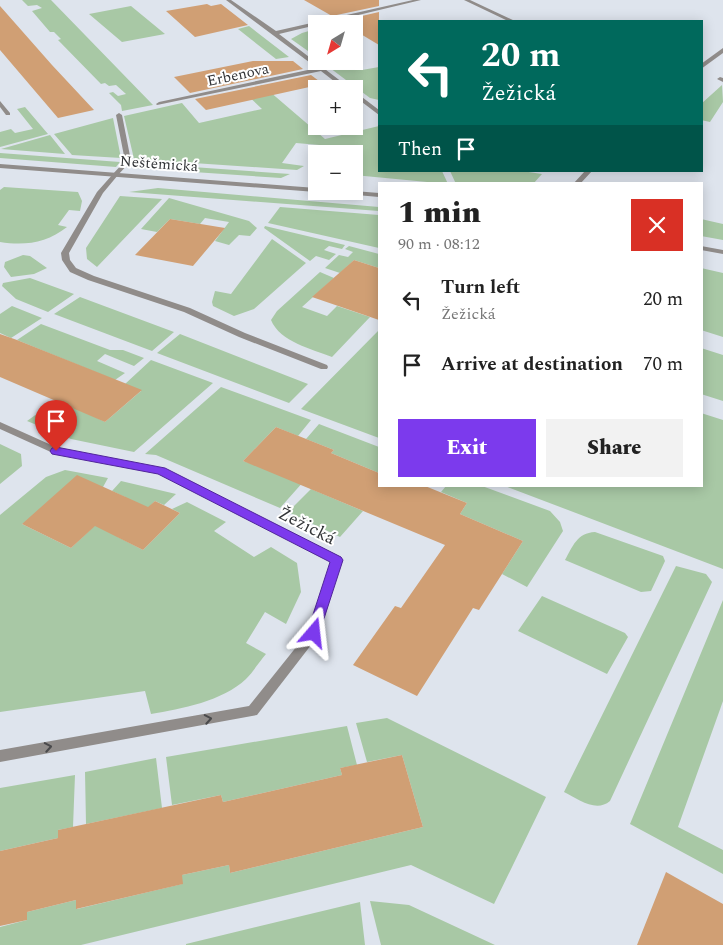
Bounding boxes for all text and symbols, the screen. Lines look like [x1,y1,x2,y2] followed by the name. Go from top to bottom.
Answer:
[308,15,362,70] north arrow
[308,15,363,200] map controls
[481,29,561,82] text: 20 m
[398,40,463,105] icon: left
[205,57,272,93] street label: Erbenova
[481,77,556,110] text: Žežická
[308,80,363,135] button: +
[398,135,442,164] text: Then
[452,135,480,163] icon: arrive
[308,145,363,200] button: −
[119,150,200,178] street label: Neštěmická
[398,190,481,236] text: 1 min
[631,199,683,251] button: close
[398,232,480,256] text: 90 m · 08:12
[441,273,520,302] text: Turn left
[643,285,683,314] text: 20 m
[398,286,426,314] icon: left
[441,302,496,326] text: Žežická
[441,350,623,379] text: Arrive at destination
[643,350,683,379] text: 70 m
[398,351,426,379] icon: arrive
[35,400,77,451] pin
[42,407,70,435] icon: arrive
[398,419,536,477] button: Exit
[546,419,683,477] button: Share
[273,500,341,552] street label: Žežická
[287,606,339,658] position arrow
[204,714,212,724] one-way arrow
[44,743,52,753] one-way arrow

